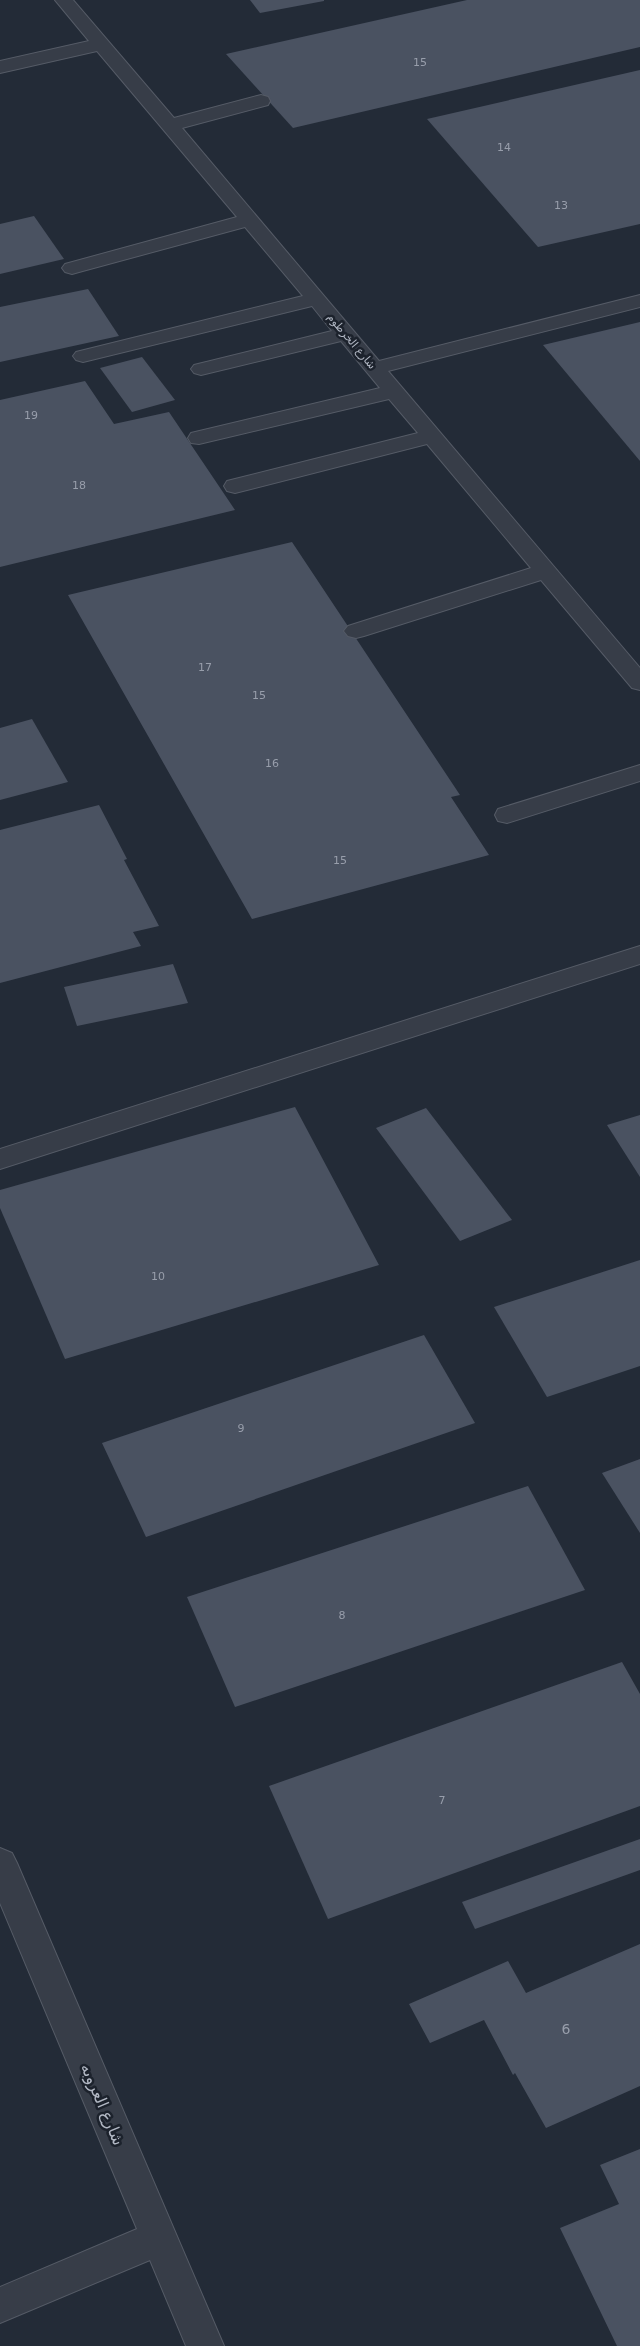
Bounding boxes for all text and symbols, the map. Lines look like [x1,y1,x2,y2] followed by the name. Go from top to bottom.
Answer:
[413,56,427,69] house number: 15
[497,141,511,154] house number: 14
[554,199,568,212] house number: 13
[325,311,379,372] street label: شارع الخرطوم
[24,409,38,422] house number: 19
[72,479,86,492] house number: 18
[198,661,212,674] house number: 17
[252,689,266,702] house number: 15
[265,757,279,770] house number: 16
[333,854,347,867] house number: 15
[151,1270,165,1283] house number: 10
[238,1422,245,1435] house number: 9
[339,1609,346,1622] house number: 8
[439,1794,446,1807] house number: 7
[562,2021,571,2037] house number: 6
[76,2060,128,2148] street label: شارع العروبه

